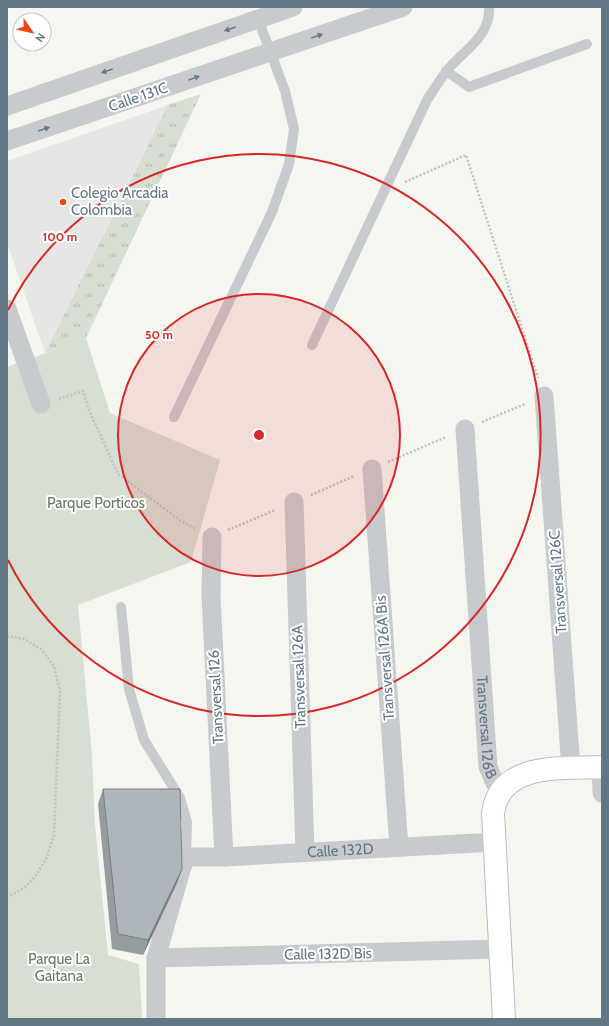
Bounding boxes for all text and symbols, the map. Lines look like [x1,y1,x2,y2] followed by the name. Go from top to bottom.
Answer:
[12,12,52,52] north arrow
[223,26,235,32] one-way arrow
[32,30,48,45] text: N
[311,33,323,39] one-way arrow
[100,69,112,75] one-way arrow
[188,75,200,81] one-way arrow
[106,78,170,116] street label: Calle 131C
[38,125,50,131] one-way arrow
[71,184,169,219] place label: Colegio Arcadia Colombia
[58,197,68,207] marker: Colegio Arcadia Colombia
[43,229,77,244] text: 100 m
[145,327,173,342] text: 50 m
[252,428,266,442] centre of rings
[47,494,145,512] park label: Parque Porticos
[545,530,571,634] street label: Transversal 126C
[372,595,398,721] street label: Transversal 126A Bis
[288,624,310,729] street label: Transversal 126A
[205,649,227,745] street label: Transversal 126
[473,675,501,782] street label: Transversal 126B
[307,840,374,861] street label: Calle 132D
[284,944,372,964] street label: Calle 132D Bis
[28,950,91,985] park label: Parque La Gaitana

